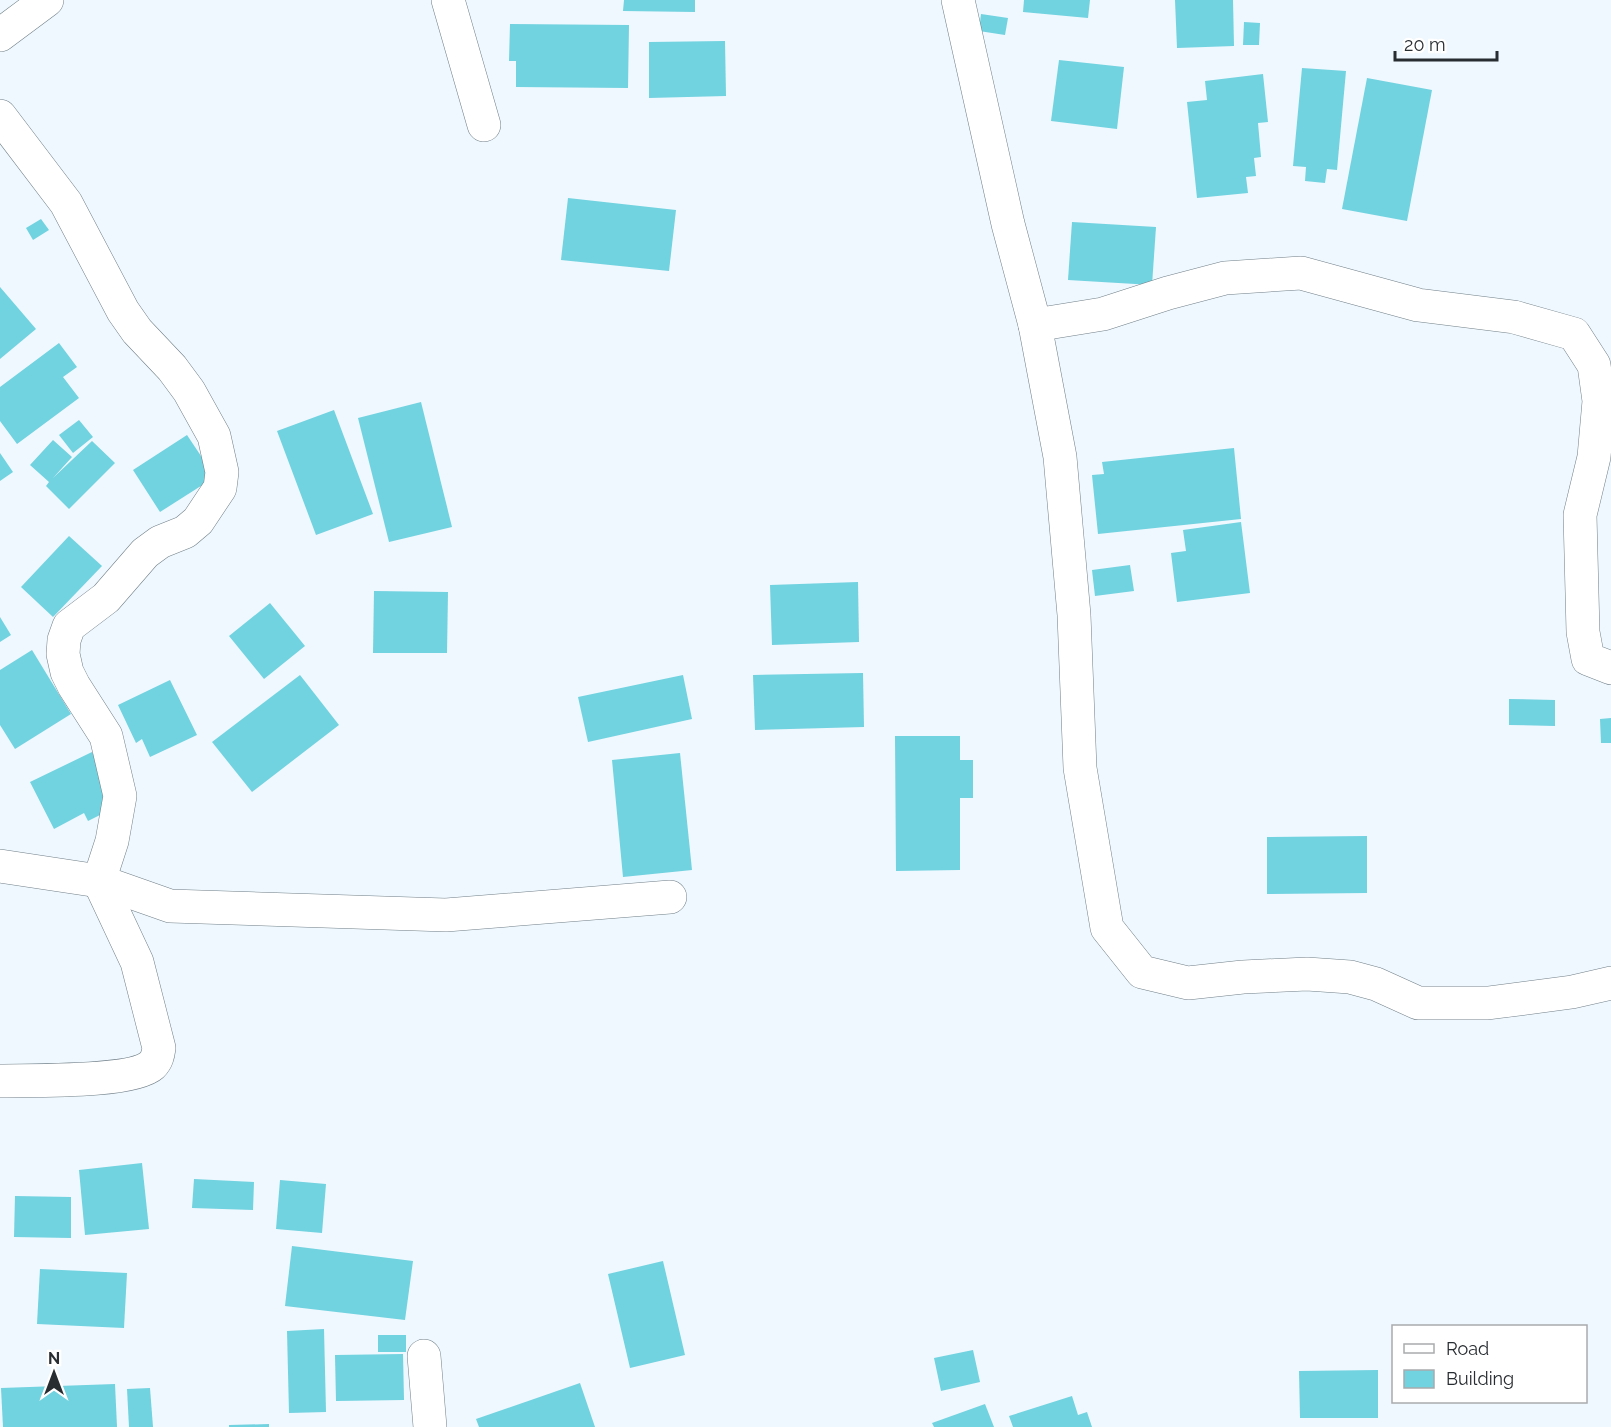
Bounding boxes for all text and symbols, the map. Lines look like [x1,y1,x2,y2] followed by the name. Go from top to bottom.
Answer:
[1395,24,1497,62] scale bar
[1404,34,1446,55] text: 20 m
[1392,1325,1587,1403] legend
[1446,1338,1489,1359] text: Road
[24,1343,84,1403] north arrow
[48,1349,60,1368] text: N
[1446,1368,1514,1389] text: Building

